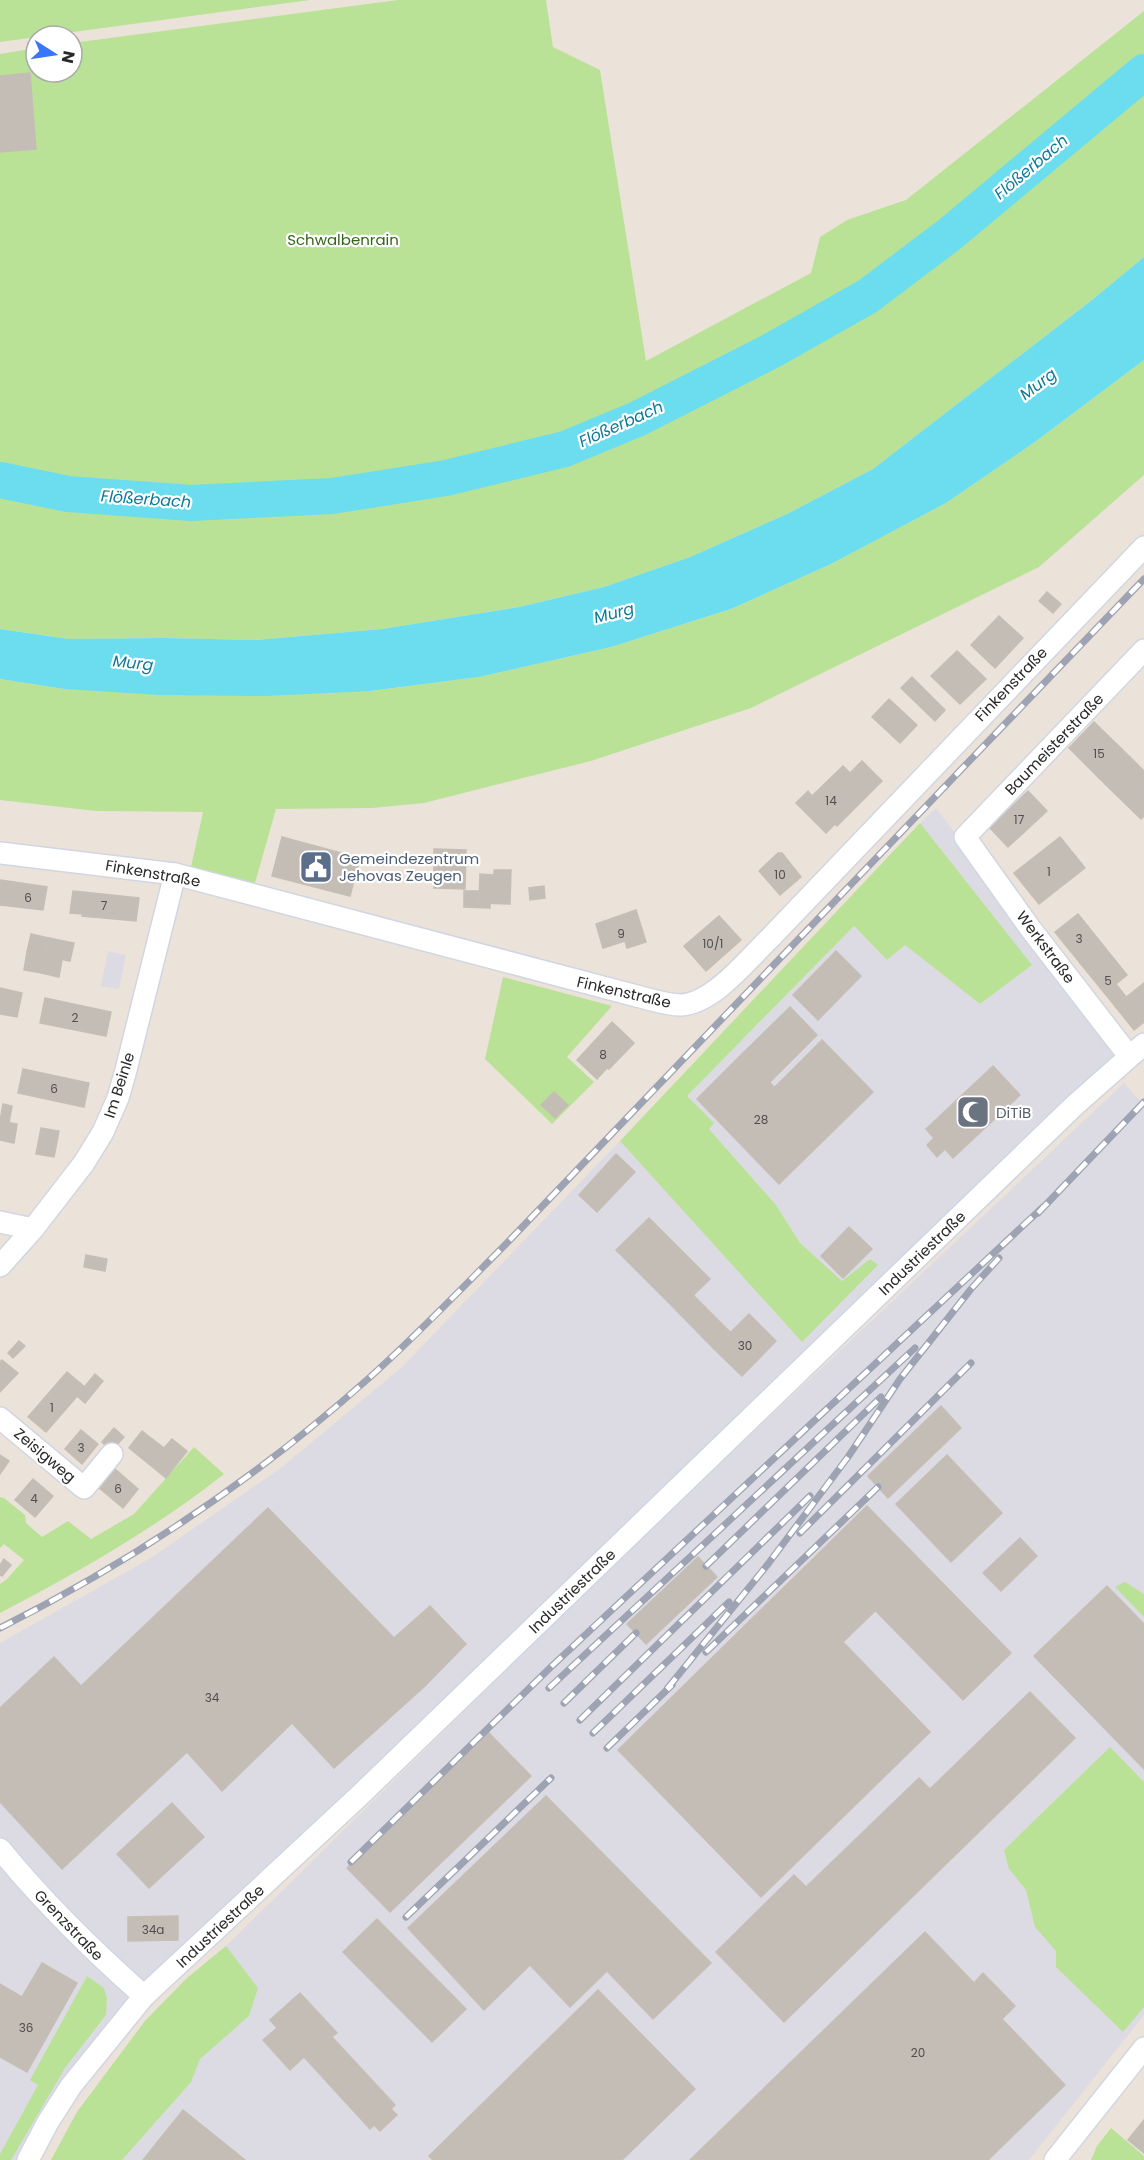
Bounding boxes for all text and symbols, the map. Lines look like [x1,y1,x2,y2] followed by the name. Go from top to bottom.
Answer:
[24,24,84,84] north arrow
[56,49,81,65] text: N
[989,129,1073,205] water label: Flößerbach
[287,229,399,250] park label: Schwalbenrain
[1015,362,1061,405] water label: Murg
[575,395,667,453] water label: Flößerbach
[100,484,192,514] water label: Flößerbach
[591,597,637,629] water label: Murg
[970,642,1052,726] street label: Finkenstraße
[112,649,155,677] water label: Murg
[1000,688,1108,800] street label: Baumeisterstraße
[1093,745,1105,762] house number: 15
[825,792,837,809] house number: 14
[1014,811,1025,828] house number: 17
[339,848,479,886] place label: Gemeindezentrum Jehovas Zeugen
[298,849,334,885] public building icon: Gemeindezentrum Jehovas Zeugen
[104,854,202,892] street label: Finkenstraße
[1047,863,1051,880] house number: 1
[774,866,786,883] house number: 10
[24,889,32,906] house number: 6
[101,897,108,914] house number: 7
[1012,906,1080,988] street label: Werkstraße
[617,925,625,942] house number: 9
[1075,930,1083,947] house number: 3
[703,935,723,952] house number: 10/1
[575,971,673,1013] street label: Finkenstraße
[1104,972,1112,989] house number: 5
[72,1009,79,1026] house number: 2
[599,1046,607,1063] house number: 8
[99,1049,139,1121] street label: Im Beinle
[50,1080,58,1097] house number: 6
[955,1094,991,1130] mosque icon: DiTiB
[996,1102,1031,1123] place label: DiTiB
[754,1111,768,1128] house number: 28
[874,1206,970,1300] street label: Industriestraße
[738,1337,752,1354] house number: 30
[50,1399,54,1416] house number: 1
[10,1423,80,1487] street label: Zeisigweg
[77,1439,85,1456] house number: 3
[114,1480,122,1497] house number: 6
[30,1490,38,1507] house number: 4
[524,1544,620,1638] street label: Industriestraße
[205,1689,220,1706] house number: 34
[171,1880,269,1972] street label: Industriestraße
[30,1885,108,1965] street label: Grenzstraße
[142,1921,164,1938] house number: 34a
[19,2019,33,2036] house number: 36
[911,2044,925,2061] house number: 20

